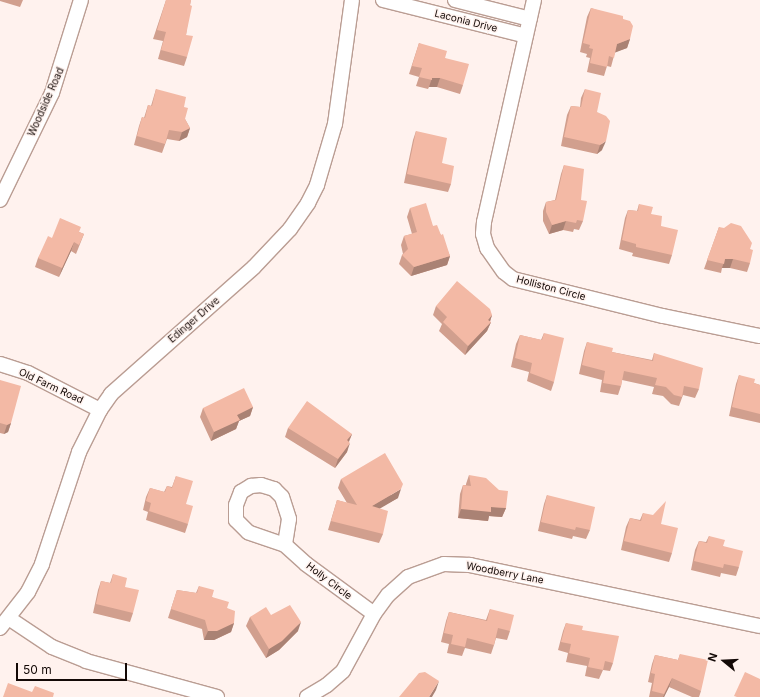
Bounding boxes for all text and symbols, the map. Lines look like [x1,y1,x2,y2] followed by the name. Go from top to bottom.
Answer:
[433,7,499,35] street label: Laconia Drive
[25,66,67,138] street label: Woodside Road
[515,273,587,303] street label: Holliston Circle
[166,295,222,345] street label: Edinger Drive
[17,366,85,406] street label: Old Farm Road
[304,560,354,602] street label: Holly Circle
[465,560,545,586] street label: Woodberry Lane
[704,641,744,681] north arrow
[705,651,721,663] text: N
[18,655,129,681] scale bar
[23,662,52,677] text: 50 m

